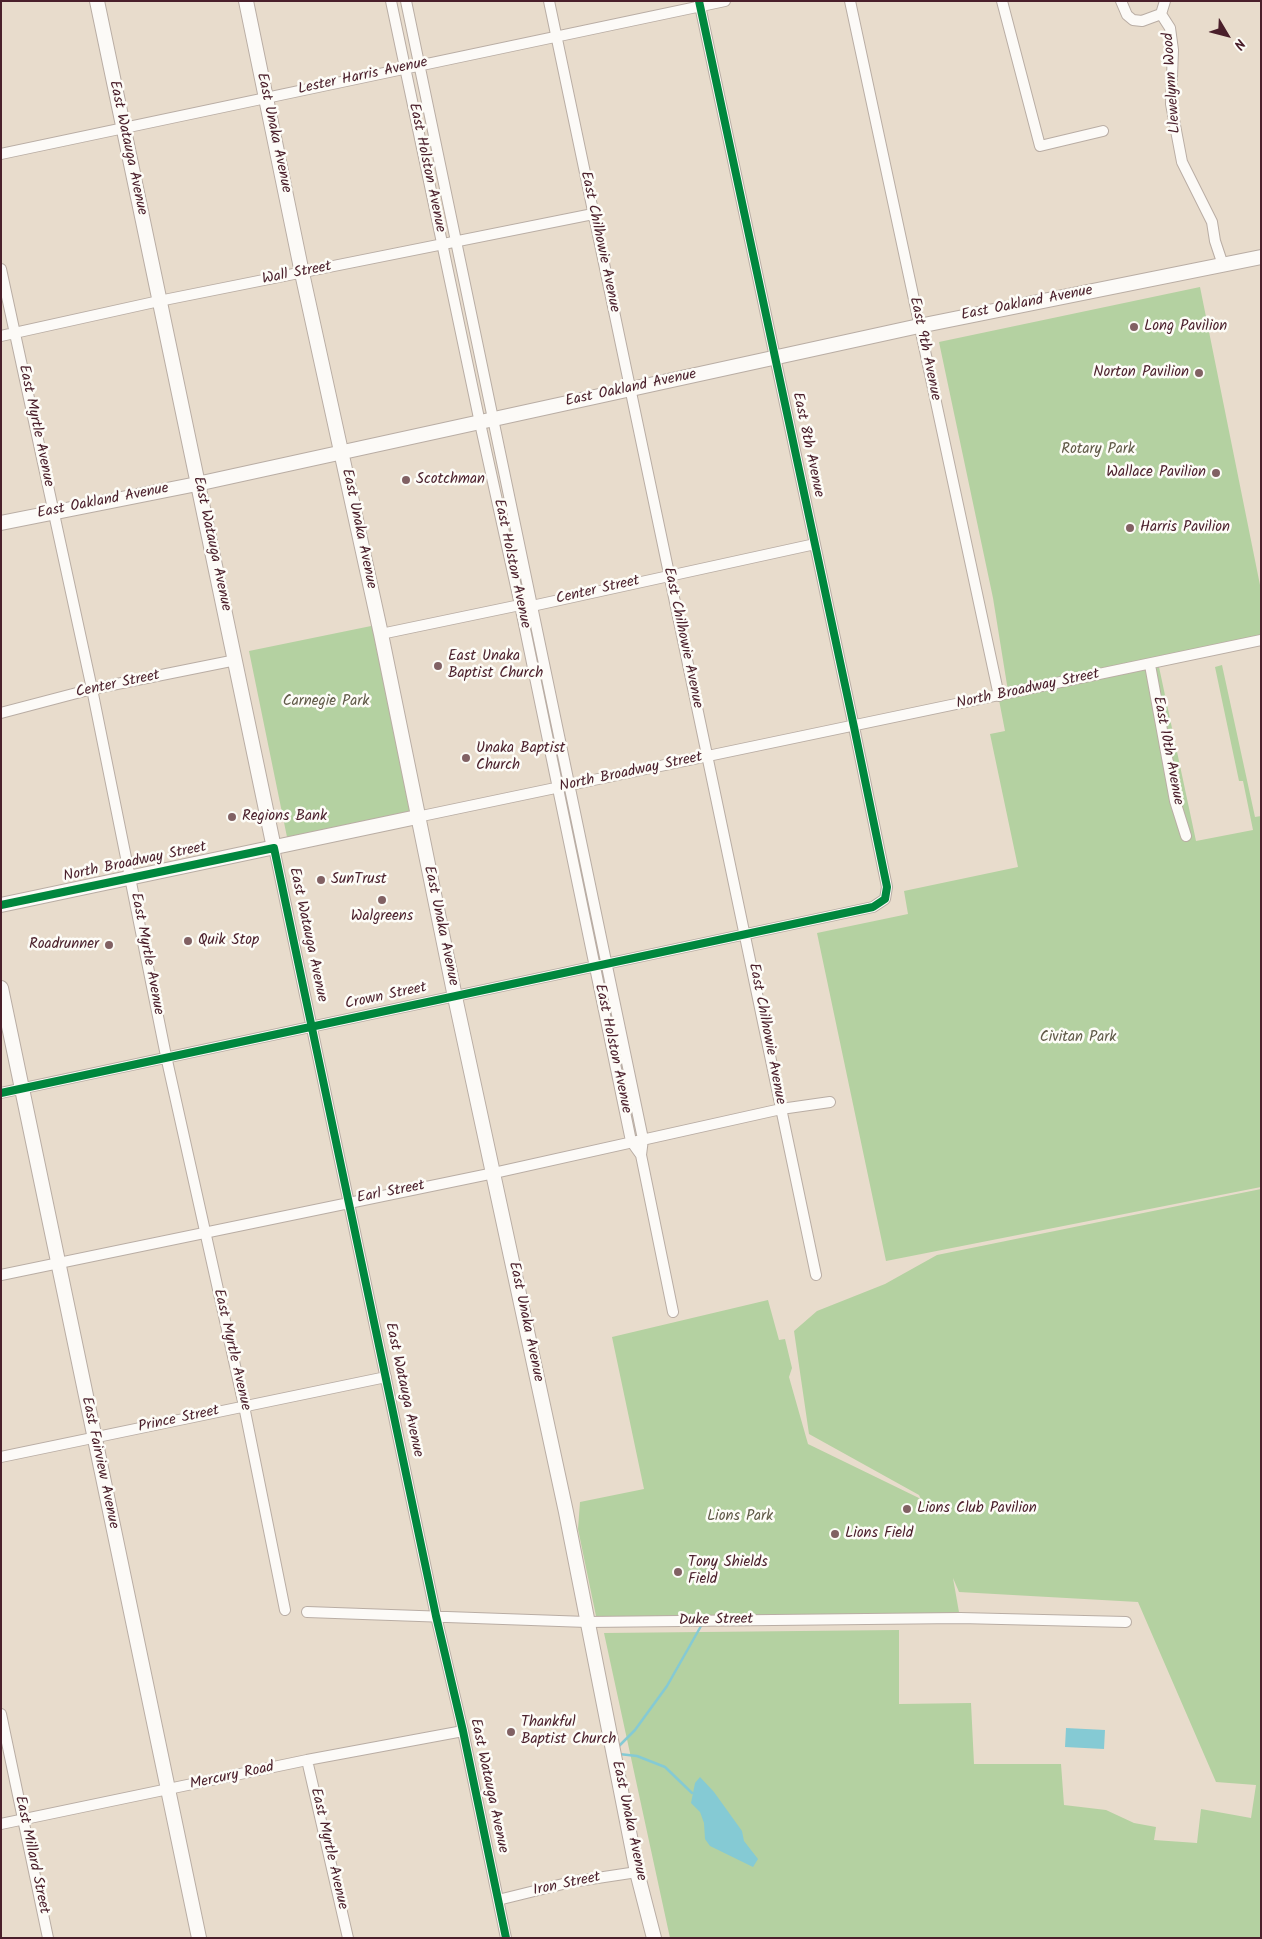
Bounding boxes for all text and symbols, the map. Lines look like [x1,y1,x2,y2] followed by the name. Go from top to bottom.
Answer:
[1202,10,1252,60] north arrow
[1160,32,1186,134] street label: Llewelynn Wood
[1228,34,1250,54] text: N
[297,54,429,100] street label: Lester Harris Avenue
[251,71,295,195] street label: East Unaka Avenue
[104,79,150,217] street label: East Watauga Avenue
[404,102,448,234] street label: East Holston Avenue
[575,170,623,314] street label: East Chilhowie Avenue
[261,258,333,290] street label: Wall Street
[960,282,1094,326] street label: East Oakland Avenue
[904,296,944,402] street label: East 9th Avenue
[1144,318,1227,336] place label: Long Pavilion
[1128,321,1140,333] marker: Long Pavilion
[13,363,57,489] street label: East Myrtle Avenue
[1093,364,1189,382] place label: Norton Pavilion
[564,366,698,412] street label: East Oakland Avenue
[1193,367,1205,379] marker: Norton Pavilion
[787,391,827,499] street label: East 8th Avenue
[1061,441,1135,459] park label: Rotary Park
[1106,464,1206,482] place label: Wallace Pavilion
[336,467,380,591] street label: East Unaka Avenue
[1210,467,1222,479] marker: Wallace Pavilion
[416,471,485,489] place label: Scotchman
[400,474,412,486] marker: Scotchman
[188,475,234,613] street label: East Watauga Avenue
[36,480,170,524] street label: East Oakland Avenue
[489,498,533,630] street label: East Holston Avenue
[1140,519,1230,537] place label: Harris Pavilion
[1124,522,1136,534] marker: Harris Pavilion
[658,566,706,710] street label: East Chilhowie Avenue
[554,573,642,609] street label: Center Street
[448,648,543,683] place label: East Unaka Baptist Church
[432,660,444,672] marker: East Unaka Baptist Church
[955,666,1101,714] street label: North Broadway Street
[74,667,162,703] street label: Center Street
[283,693,369,711] park label: Carnegie Park
[1148,695,1186,807] street label: East 10th Avenue
[476,740,565,775] place label: Unaka Baptist Church
[558,749,704,797] street label: North Broadway Street
[460,752,472,764] marker: Unaka Baptist Church
[242,808,327,826] place label: Regions Bank
[226,811,238,823] marker: Regions Bank
[62,839,208,887] street label: North Broadway Street
[418,864,462,988] street label: East Unaka Avenue
[284,866,330,1004] street label: East Watauga Avenue
[331,871,387,889] place label: SunTrust
[315,874,327,886] marker: SunTrust
[125,891,167,1017] street label: East Myrtle Avenue
[376,894,388,906] marker: Walgreens
[351,908,413,926] place label: Walgreens
[198,932,259,950] place label: Quik Stop
[182,935,194,947] marker: Quik Stop
[29,936,99,954] place label: Roadrunner
[103,939,115,951] marker: Roadrunner
[743,962,789,1106] street label: East Chilhowie Avenue
[344,980,428,1014] street label: Crown Street
[590,983,634,1115] street label: East Holston Avenue
[1040,1029,1116,1047] park label: Civitan Park
[356,1178,426,1208] street label: Earl Street
[503,1260,547,1384] street label: East Unaka Avenue
[208,1287,254,1413] street label: East Myrtle Avenue
[380,1321,426,1459] street label: East Watauga Avenue
[76,1395,122,1531] street label: East Fairview Avenue
[137,1403,221,1437] street label: Prince Street
[917,1500,1037,1518] place label: Lions Club Pavilion
[901,1503,913,1515] marker: Lions Club Pavilion
[707,1508,773,1526] park label: Lions Park
[845,1525,913,1543] place label: Lions Field
[829,1528,841,1540] marker: Lions Field
[688,1554,768,1589] place label: Tony Shields Field
[672,1566,684,1578] marker: Tony Shields Field
[678,1611,754,1631] street label: Duke Street
[521,1714,616,1749] place label: Thankful Baptist Church
[465,1717,511,1855] street label: East Watauga Avenue
[505,1726,517,1738] marker: Thankful Baptist Church
[188,1759,276,1795] street label: Mercury Road
[606,1759,650,1883] street label: East Unaka Avenue
[305,1786,351,1912] street label: East Myrtle Avenue
[10,1794,52,1916] street label: East Millard Street
[532,1869,602,1901] street label: Iron Street

